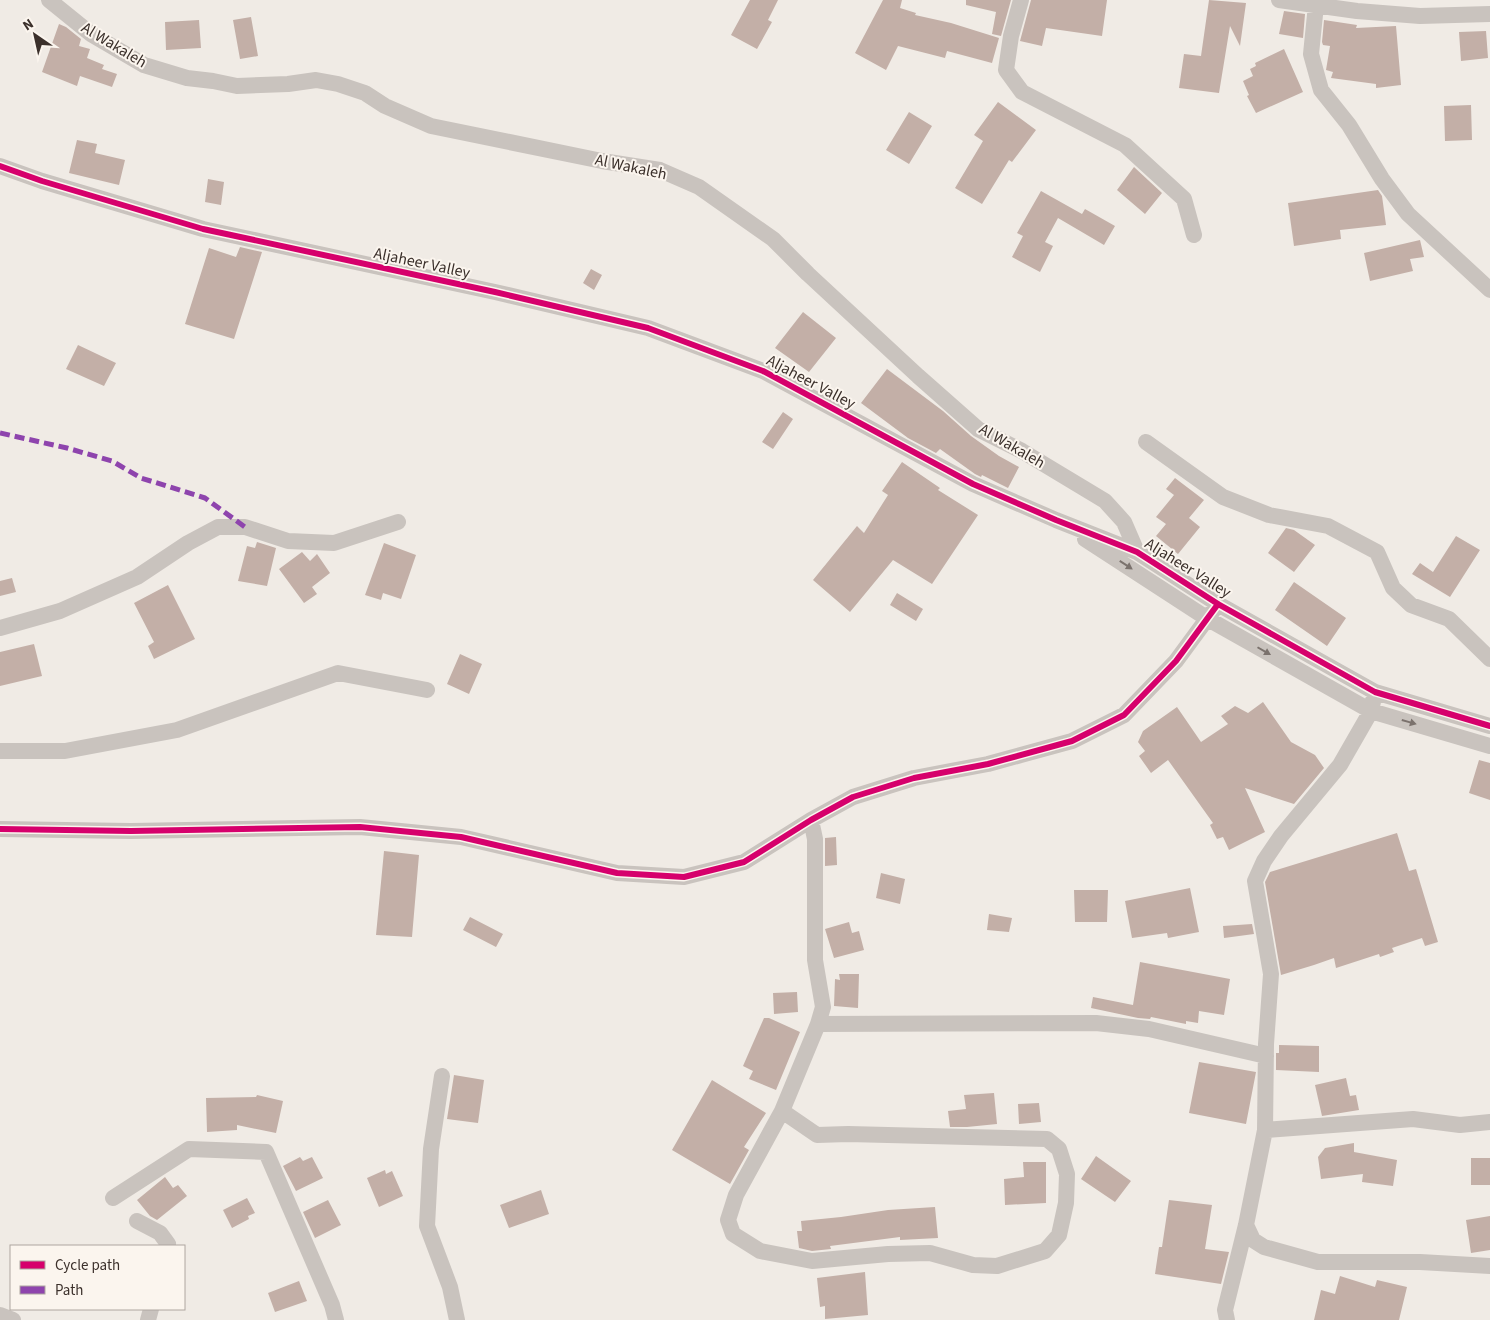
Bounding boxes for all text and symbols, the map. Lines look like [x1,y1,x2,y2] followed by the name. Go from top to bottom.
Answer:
[10,10,60,60] north arrow
[19,14,38,36] text: N
[77,17,151,73] street label: Al Wakaleh
[593,149,669,185] street label: Al Wakaleh
[372,242,473,284] street label: Aljaheer Valley
[763,349,860,415] street label: Aljaheer Valley
[975,418,1049,474] street label: Al Wakaleh
[1141,533,1236,604] street label: Aljaheer Valley
[1119,561,1133,570] one-way arrow
[1257,647,1272,655] one-way arrow
[1402,719,1417,727] one-way arrow
[10,1245,185,1310] legend
[55,1255,120,1276] text: Cycle path
[55,1280,83,1301] text: Path

